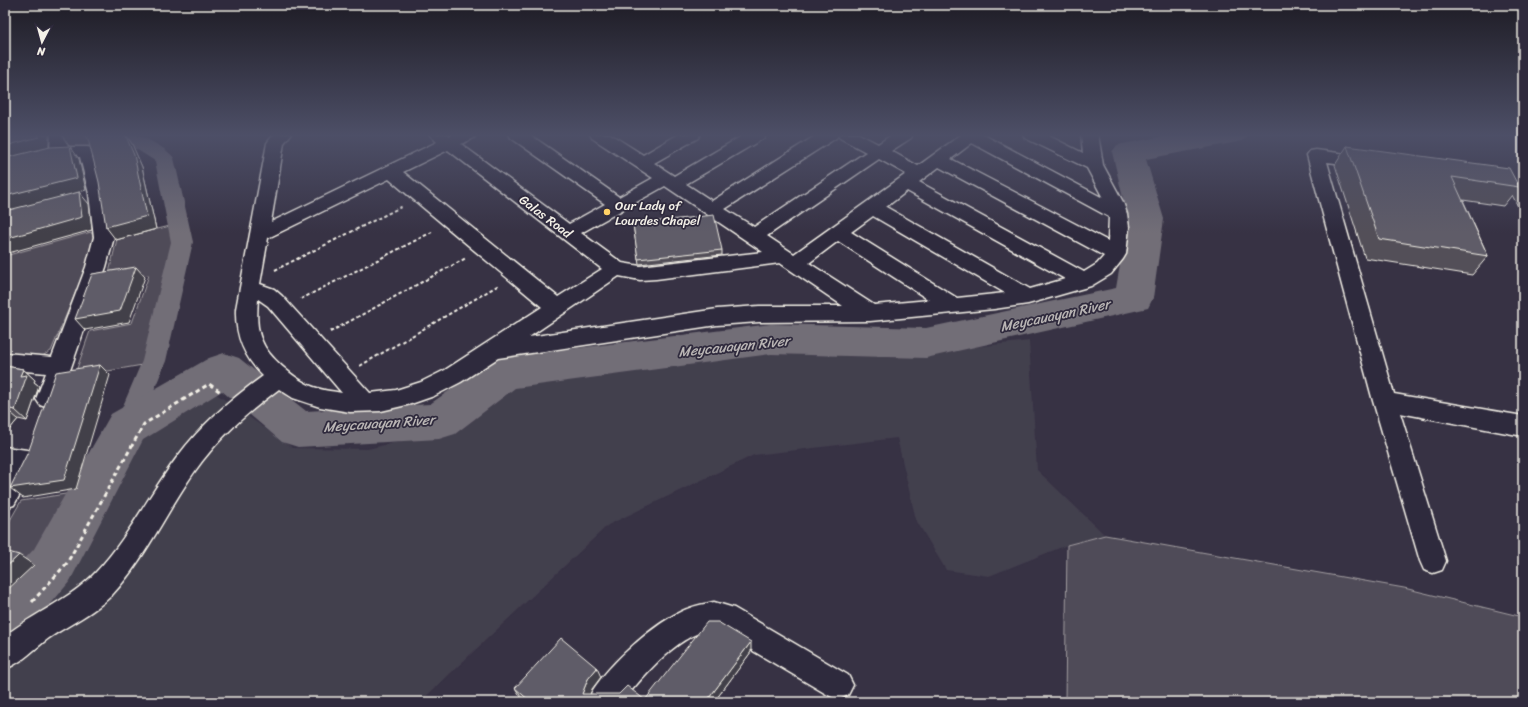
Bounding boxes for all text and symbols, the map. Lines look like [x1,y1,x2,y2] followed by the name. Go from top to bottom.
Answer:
[22,22,62,62] north arrow
[36,42,47,61] text: N
[514,189,578,245] street label: Galas Road
[615,194,701,232] place label: Our Lady of Lourdes Chapel
[602,207,612,217] marker: Our Lady of Lourdes Chapel
[998,291,1115,339] water label: Meycauayan River
[677,328,793,365] water label: Meycauayan River
[322,407,438,440] water label: Meycauayan River

